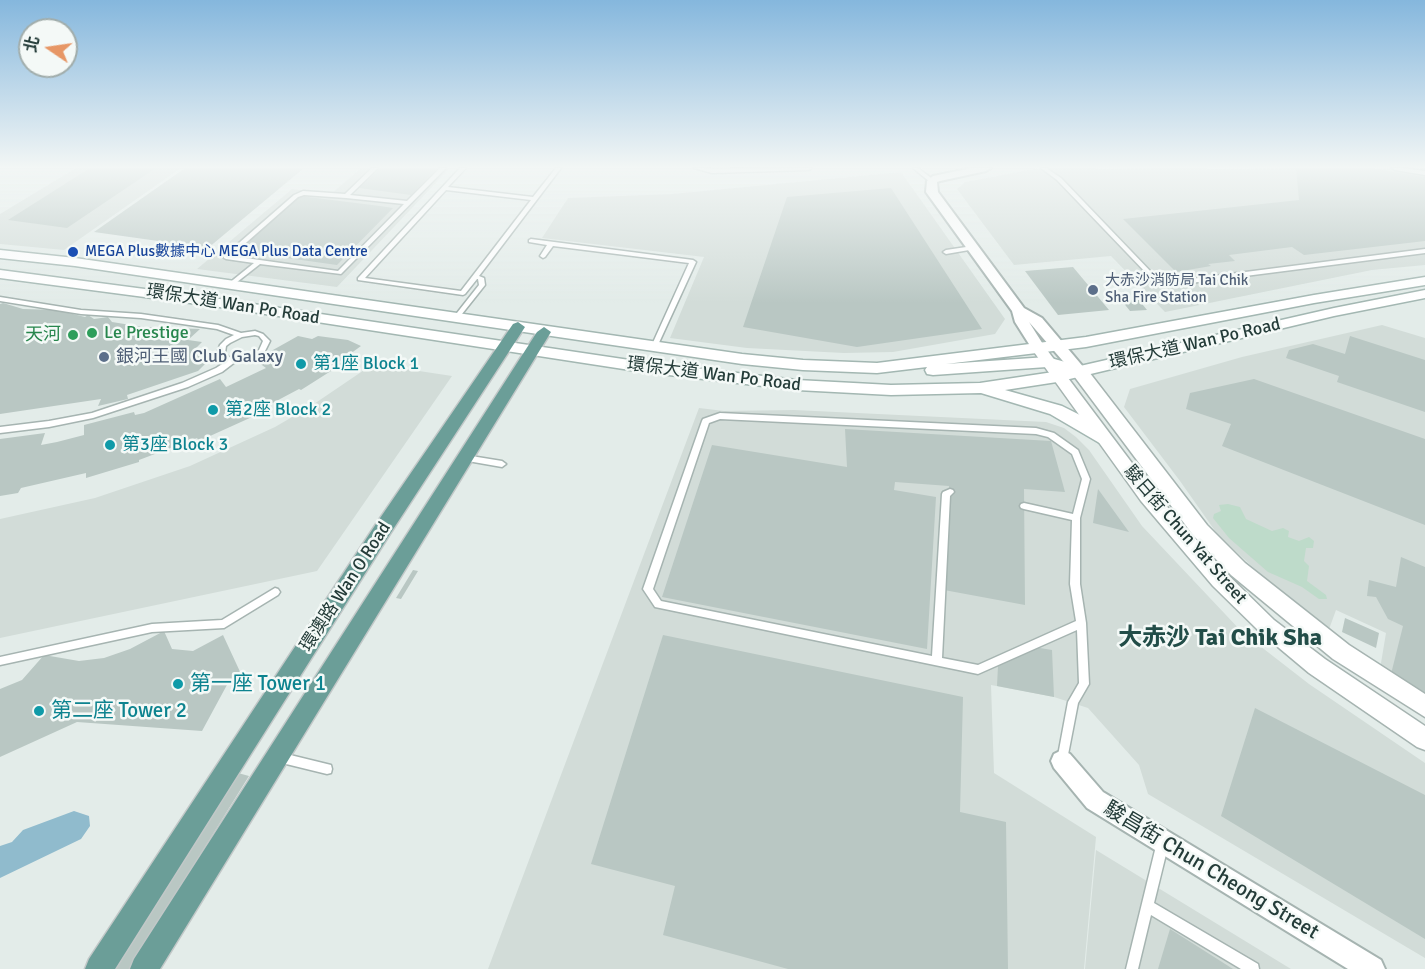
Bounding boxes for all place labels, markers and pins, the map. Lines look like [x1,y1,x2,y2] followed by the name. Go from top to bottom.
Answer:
[85,243,368,261] place label: MEGA Plus數據中心 MEGA Plus Data Centre
[66,245,80,259] marker: MEGA Plus數據中心 MEGA Plus Data Centre
[1105,272,1248,307] place label: 大赤沙消防局 Tai Chik Sha Fire Station
[1086,283,1100,297] marker: 大赤沙消防局 Tai Chik Sha Fire Station
[104,322,189,344] place label: Le Prestige
[25,324,61,346] place label: 天河
[85,326,99,340] marker: Le Prestige
[66,328,80,342] marker: 天河
[116,346,283,368] place label: 銀河王國 Club Galaxy
[97,350,111,364] marker: 銀河王國 Club Galaxy
[313,353,419,375] place label: 第1座 Block 1
[294,357,308,371] marker: 第1座 Block 1
[225,399,331,421] place label: 第2座 Block 2
[206,403,220,417] marker: 第2座 Block 2
[122,434,228,456] place label: 第3座 Block 3
[103,438,117,452] marker: 第3座 Block 3
[190,671,326,697] place label: 第一座 Tower 1
[171,677,185,691] marker: 第一座 Tower 1
[51,698,187,724] place label: 第二座 Tower 2
[32,704,46,718] marker: 第二座 Tower 2

